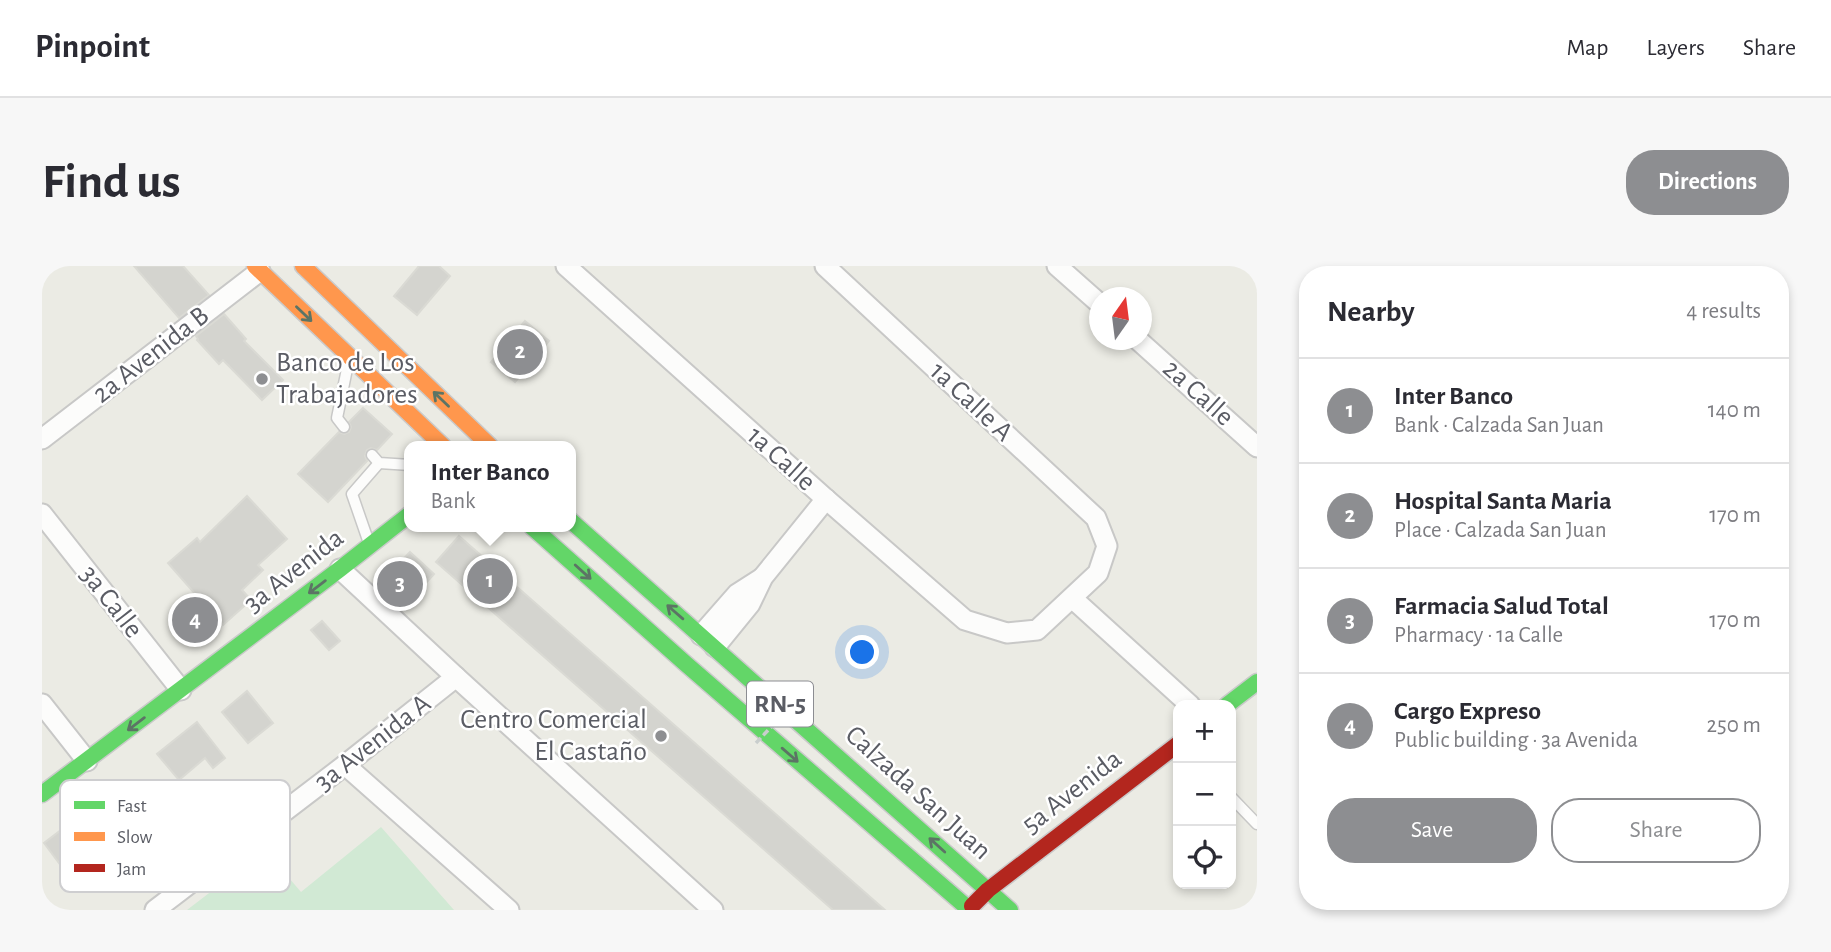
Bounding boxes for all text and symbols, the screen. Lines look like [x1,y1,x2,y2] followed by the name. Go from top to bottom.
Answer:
[35,31,150,64] text: Pinpoint
[1566,36,1608,60] text: Map
[1646,36,1705,60] text: Layers
[1743,36,1796,60] text: Share
[1626,150,1789,215] button: Directions
[42,158,181,207] text: Find us
[1089,287,1152,350] north arrow
[1327,297,1415,327] text: Nearby
[1686,300,1761,323] text: 4 results
[88,301,214,409] street label: 2a Avenida B
[295,305,312,322] one-way arrow
[497,326,543,378] pin: 2
[276,349,418,409] place label: Banco de Los Trabajadores
[1157,354,1239,432] street label: 2a Calle
[924,357,1018,447] street label: 1a Calle A
[254,371,270,387] marker: Banco de Los Trabajadores
[1394,383,1513,409] text: Inter Banco
[433,390,450,407] one-way arrow
[1346,399,1354,422] text: 1
[1708,399,1761,422] text: 140 m
[1394,414,1604,437] text: Bank · Calzada San Juan
[741,421,821,497] street label: 1a Calle
[404,441,576,532] popup
[430,459,550,485] text: Inter Banco
[1394,488,1612,514] text: Hospital Santa Maria
[430,490,476,513] text: Bank
[1345,504,1355,527] text: 2
[1709,504,1761,527] text: 170 m
[1394,519,1607,542] text: Place · Calzada San Juan
[239,524,349,618] street label: 3a Avenida
[467,555,513,607] pin: 1
[377,558,423,610] pin: 3
[74,561,148,643] street label: 3a Calle
[574,564,592,580] one-way arrow
[309,579,327,594] one-way arrow
[1394,593,1609,619] text: Farmacia Salud Total
[172,594,218,646] pin: 4
[667,604,685,620] one-way arrow
[1345,609,1355,632] text: 3
[1709,609,1761,632] text: 170 m
[1394,624,1563,647] text: Pharmacy · 1a Calle
[845,635,879,669] your location
[747,682,813,726] road number: RN-5
[310,689,436,797] street label: 3a Avenida A
[1394,698,1541,724] text: Cargo Expreso
[1173,700,1236,889] map controls
[1173,700,1236,763] button: +
[460,706,647,766] place label: Centro Comercial El Castaño
[1344,714,1356,737] text: 4
[1707,714,1761,737] text: 250 m
[127,717,146,731] one-way arrow
[840,721,996,865] street label: Calzada San Juan
[653,728,669,744] marker: Centro Comercial El Castaño
[1394,729,1638,752] text: Public building · 3a Avenida
[1017,745,1127,839] street label: 5a Avenida
[781,747,799,763] one-way arrow
[1173,763,1236,826] button: −
[60,780,290,892] legend
[117,797,147,816] text: Fast
[1327,798,1537,863] button: Save
[1551,798,1761,863] button: Share
[1173,826,1236,889] button: locate
[117,828,153,847] text: Slow
[928,837,946,853] one-way arrow
[117,860,146,879] text: Jam

